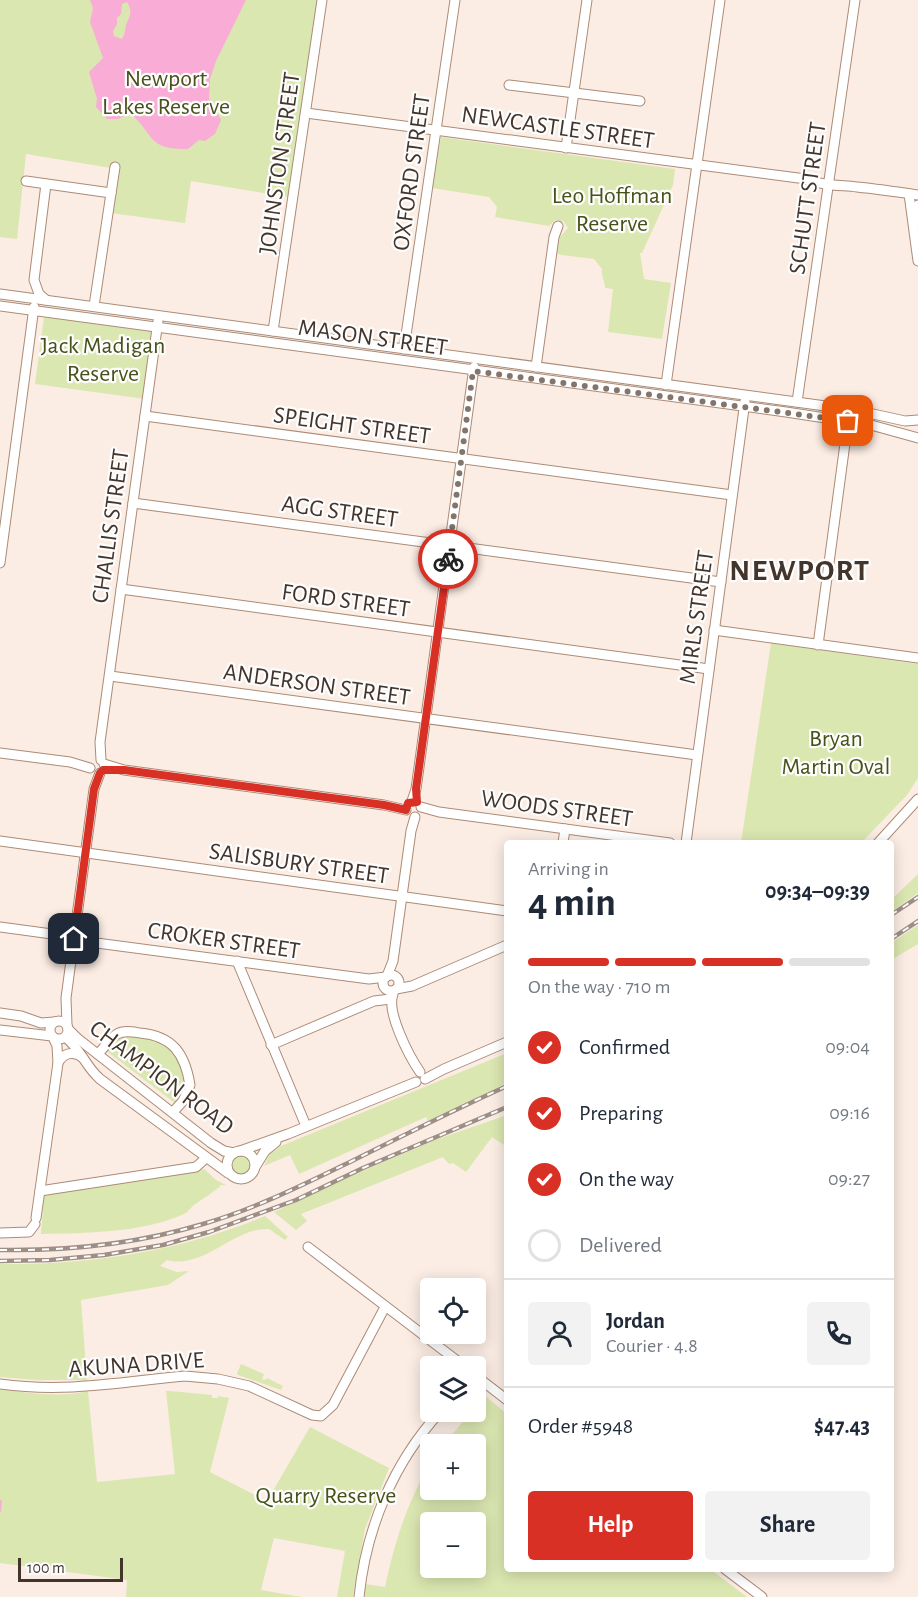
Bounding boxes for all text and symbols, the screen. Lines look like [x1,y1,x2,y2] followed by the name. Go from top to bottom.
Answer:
[102,67,230,119] park label: Newport Lakes Reserve
[255,70,305,256] street label: JOHNSTON STREET
[389,92,435,252] street label: OXFORD STREET
[460,103,656,153] street label: NEWCASTLE STREET
[785,120,831,276] street label: SCHUTT STREET
[552,184,672,236] park label: Leo Hoffman Reserve
[297,316,449,360] street label: MASON STREET
[41,334,165,386] park label: Jack Madigan Reserve
[822,395,873,446] pin
[272,403,432,449] street label: SPEIGHT STREET
[831,404,864,437] icon: bag
[88,447,134,605] street label: CHALLIS STREET
[280,492,400,532] street label: AGG STREET
[418,529,478,589] courier
[432,543,465,576] icon: bike
[676,548,718,686] street label: MIRLS STREET
[729,556,871,586] district label: NEWPORT
[280,580,412,622] street label: FORD STREET
[222,660,412,710] street label: ANDERSON STREET
[781,727,891,779] park label: Bryan Martin Oval
[479,786,635,832] street label: WOODS STREET
[208,840,390,889] street label: SALISBURY STREET
[528,859,609,879] text: Arriving in
[765,880,870,902] text: 09:34–09:39
[528,884,616,923] text: 4 min
[48,913,99,964] pin
[146,918,302,964] street label: CROKER STREET
[57,922,90,955] icon: home
[528,977,671,997] text: On the way · 710 m
[85,1016,238,1139] street label: CHAMPION ROAD
[528,1031,561,1064] icon: check
[579,1036,670,1058] text: Confirmed
[825,1037,870,1057] text: 09:04
[528,1097,561,1130] icon: check
[579,1102,663,1124] text: Preparing
[829,1103,870,1123] text: 09:16
[528,1163,561,1196] icon: check
[579,1168,674,1190] text: On the way
[828,1169,870,1189] text: 09:27
[579,1234,662,1256] text: Delivered
[420,1278,486,1578] map controls
[420,1278,486,1344] button: locate
[528,1302,591,1365] button: person
[807,1302,870,1365] button: phone
[606,1310,665,1332] text: Jordan
[606,1336,698,1356] text: Courier · 4.8
[67,1348,205,1382] street label: AKUNA DRIVE
[420,1356,486,1422] button: layers
[528,1415,633,1437] text: Order #5948
[814,1415,870,1437] text: $47.43
[420,1434,486,1500] button: +
[256,1484,396,1508] park label: Quarry Reserve
[528,1491,693,1560] button: Help
[705,1491,870,1560] button: Share
[420,1512,486,1578] button: −
[18,1555,123,1582] scale bar
[27,1560,65,1576] text: 100 m

